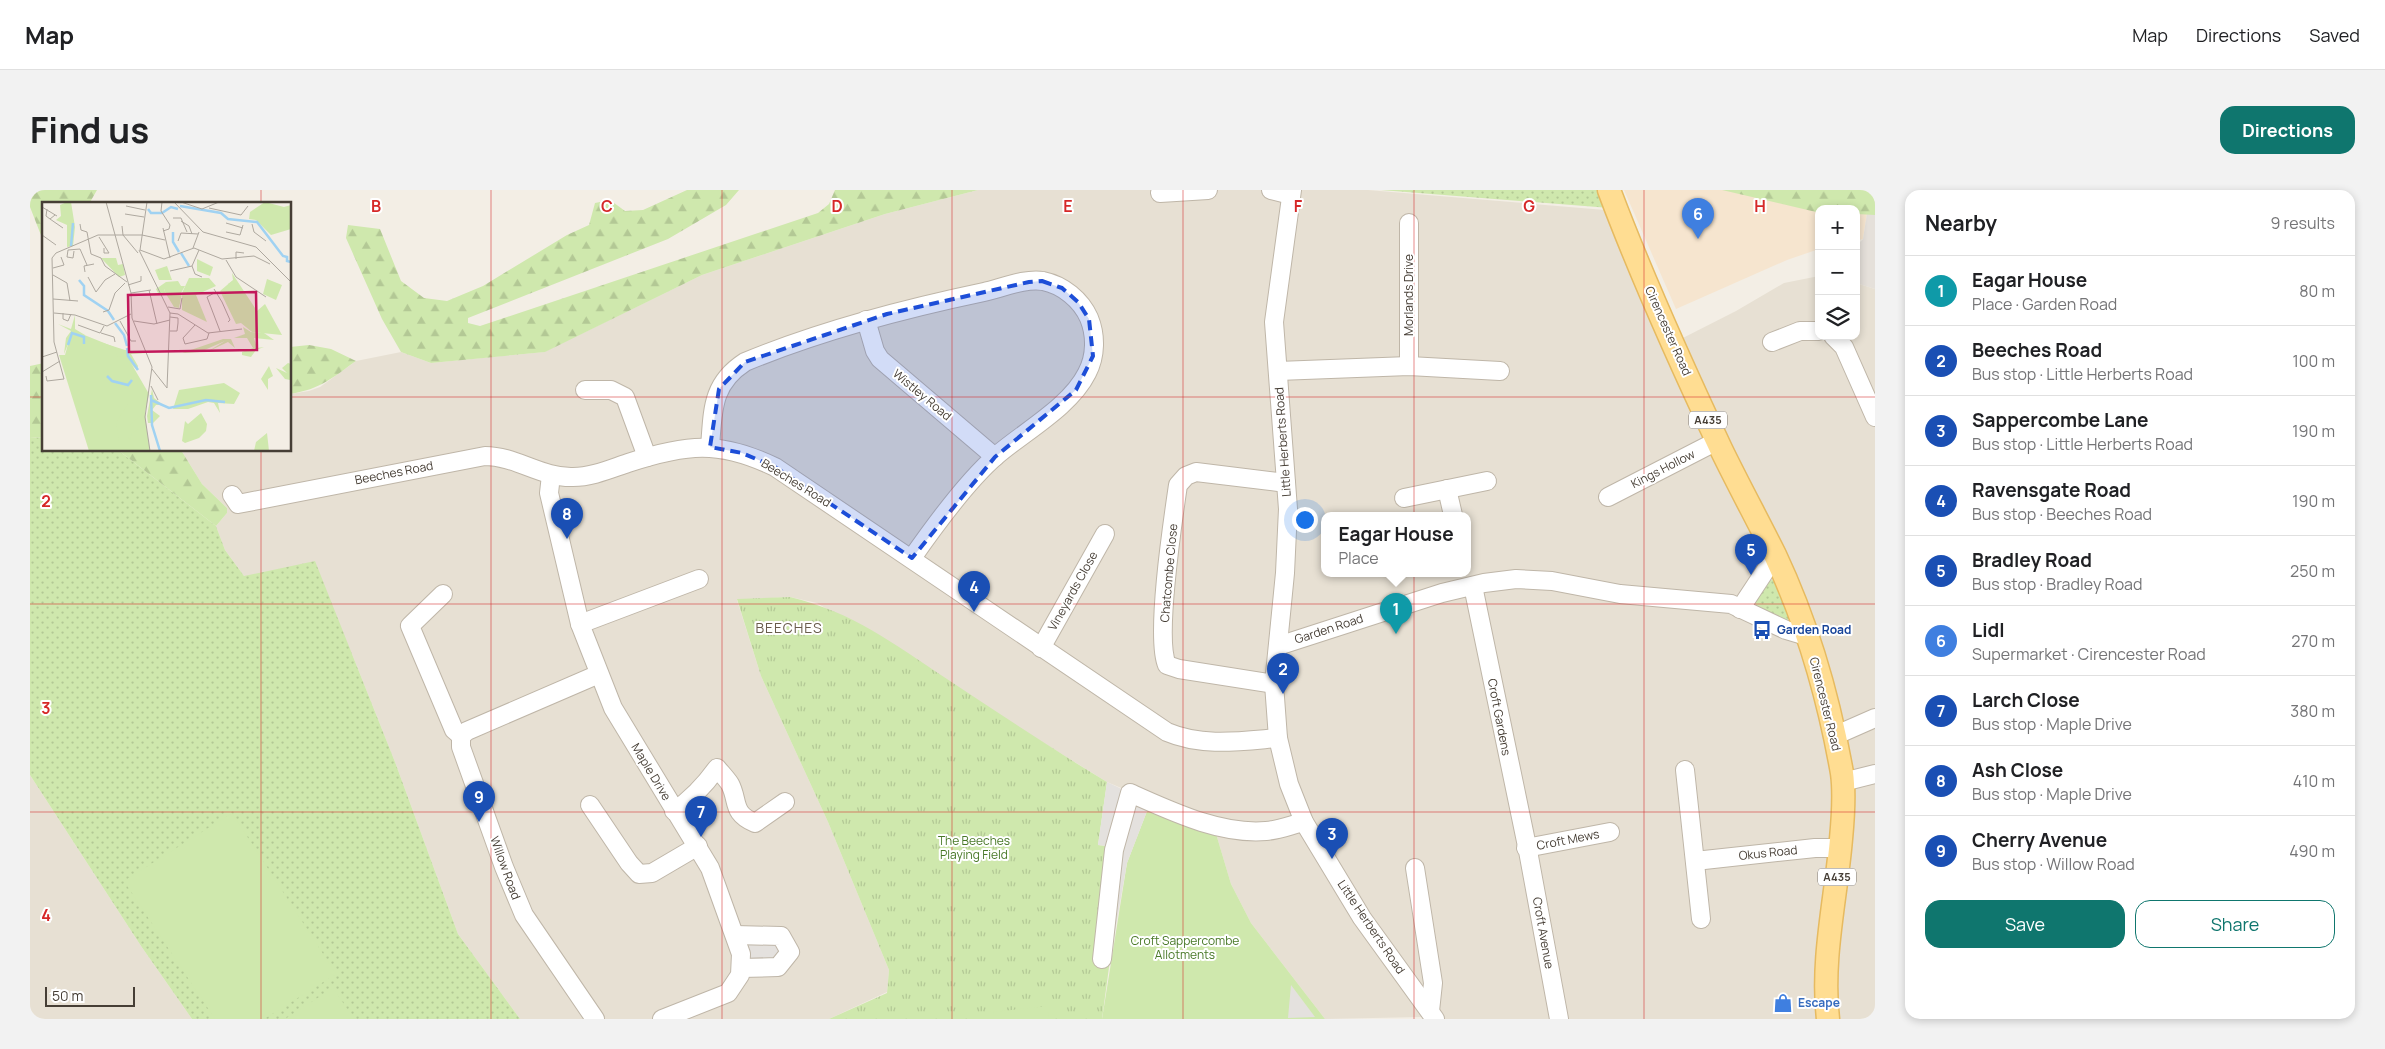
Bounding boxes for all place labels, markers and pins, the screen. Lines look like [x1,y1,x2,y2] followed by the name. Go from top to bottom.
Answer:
[1682,198,1714,239] pin: 6
[551,498,583,539] pin: 8
[1735,534,1767,575] pin: 5
[958,571,990,612] pin: 4
[1380,593,1412,634] pin: 1
[1751,619,1773,641] bus stop icon: Garden Road
[1777,621,1851,638] place label: Garden Road
[1267,653,1299,694] pin: 2
[463,781,495,822] pin: 9
[685,796,717,837] pin: 7
[1316,818,1348,859] pin: 3
[1772,992,1794,1014] shop icon: Escape
[1798,994,1840,1011] place label: Escape

